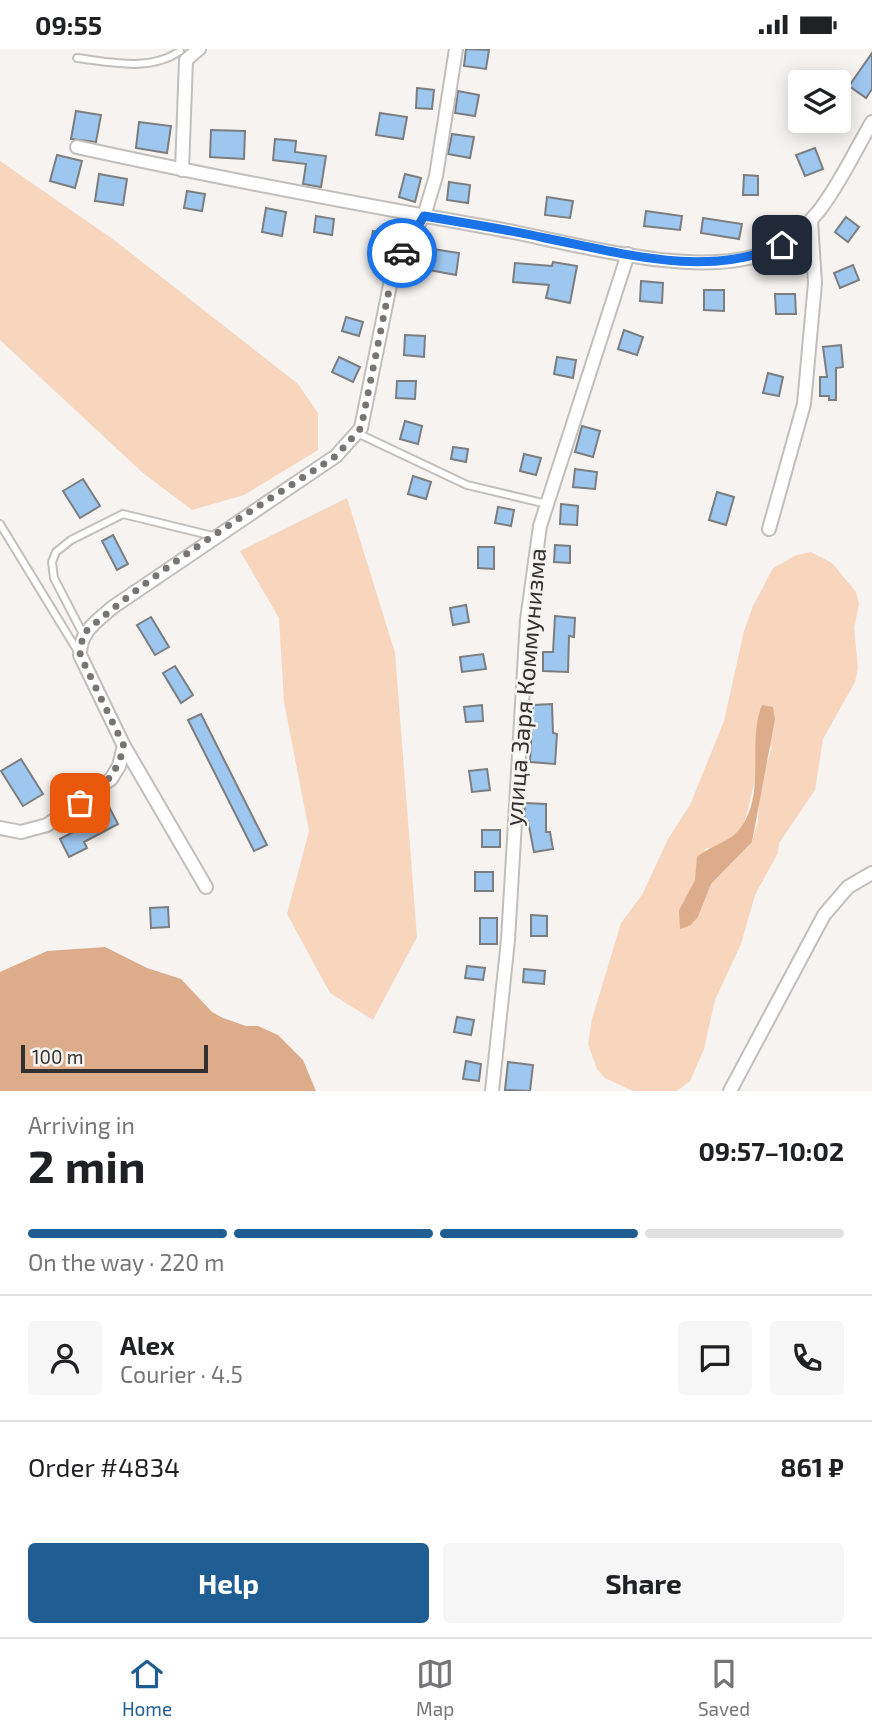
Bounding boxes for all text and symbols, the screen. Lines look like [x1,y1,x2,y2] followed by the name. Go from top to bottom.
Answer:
[35,9,102,40] text: 09:55
[788,70,851,133] map controls
[788,70,851,133] button: layers
[752,215,812,275] pin
[367,218,437,288] courier
[763,226,801,264] icon: home
[383,234,421,272] icon: car
[498,547,552,827] street label: улица Заря Коммунизма
[50,773,110,833] pin
[61,784,99,822] icon: bag
[21,1042,208,1074] scale bar
[32,1045,83,1068] text: 100 m
[28,1111,135,1139] text: Arriving in
[698,1135,844,1166] text: 09:57–10:02
[28,1137,146,1192] text: 2 min
[28,1248,224,1276] text: On the way · 220 m
[28,1321,102,1395] button: person
[678,1321,752,1395] button: chat
[770,1321,844,1395] button: phone
[120,1329,175,1360] text: Alex
[120,1360,243,1388] text: Courier · 4.5
[28,1451,180,1482] text: Order #4834
[780,1451,844,1482] text: 861 ₽
[28,1543,429,1623] button: Help
[443,1543,844,1623] button: Share
[122,1655,172,1720] tab: Home
[416,1655,454,1720] tab: Map
[698,1655,750,1720] tab: Saved

